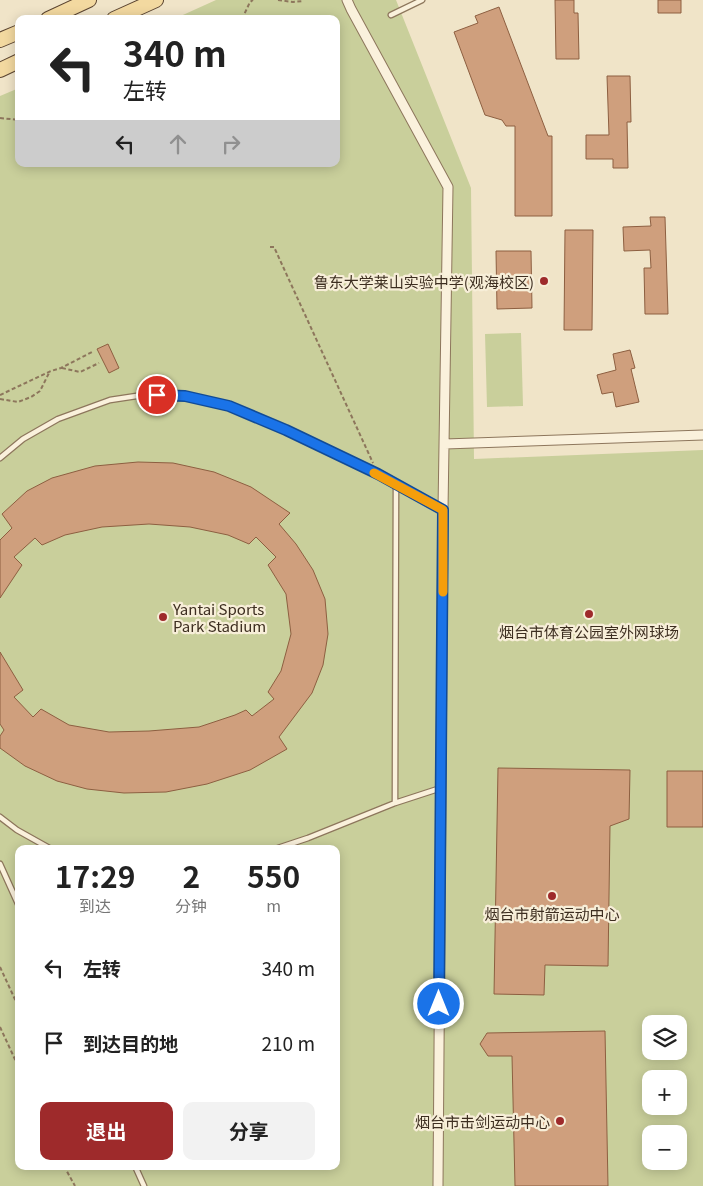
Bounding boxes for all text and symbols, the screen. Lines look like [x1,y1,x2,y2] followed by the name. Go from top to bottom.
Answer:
[123,26,227,77] text: 340 m
[40,35,105,100] icon: left
[123,73,167,105] text: 左转
[111,130,139,158] icon: left
[164,130,192,158] icon: ahead
[217,130,245,158] icon: right
[314,271,534,292] place label: 鲁东大学莱山实验中学(观海校区)
[538,275,550,287] marker: 鲁东大学莱山实验中学(观海校区)
[136,374,178,416] pin
[143,381,171,409] icon: arrive
[172,598,266,636] place label: Yantai Sports Park Stadium
[583,608,595,620] marker: 烟台市体育公园室外网球场
[157,611,169,623] marker: Yantai Sports Park Stadium
[499,621,679,642] place label: 烟台市体育公园室外网球场
[55,853,135,897] text: 17:29
[182,853,200,897] text: 2
[247,853,300,897] text: 550
[546,890,558,902] marker: 烟台市射箭运动中心
[79,893,111,917] text: 到达
[175,893,207,917] text: 分钟
[266,893,281,917] text: m
[484,903,620,924] place label: 烟台市射箭运动中心
[40,954,68,982] icon: left
[83,954,121,981] text: 左转
[262,954,315,981] text: 340 m
[412,977,464,1029] position arrow
[642,1015,687,1170] map controls
[642,1015,687,1060] button: layers
[40,1029,68,1057] icon: arrive
[83,1029,178,1056] text: 到达目的地
[262,1029,315,1056] text: 210 m
[642,1070,687,1115] button: +
[40,1102,173,1160] button: 退出
[183,1102,315,1160] button: 分享
[415,1111,550,1132] place label: 烟台市击剑运动中心
[554,1115,566,1127] marker: 烟台市击剑运动中心
[642,1125,687,1170] button: −

